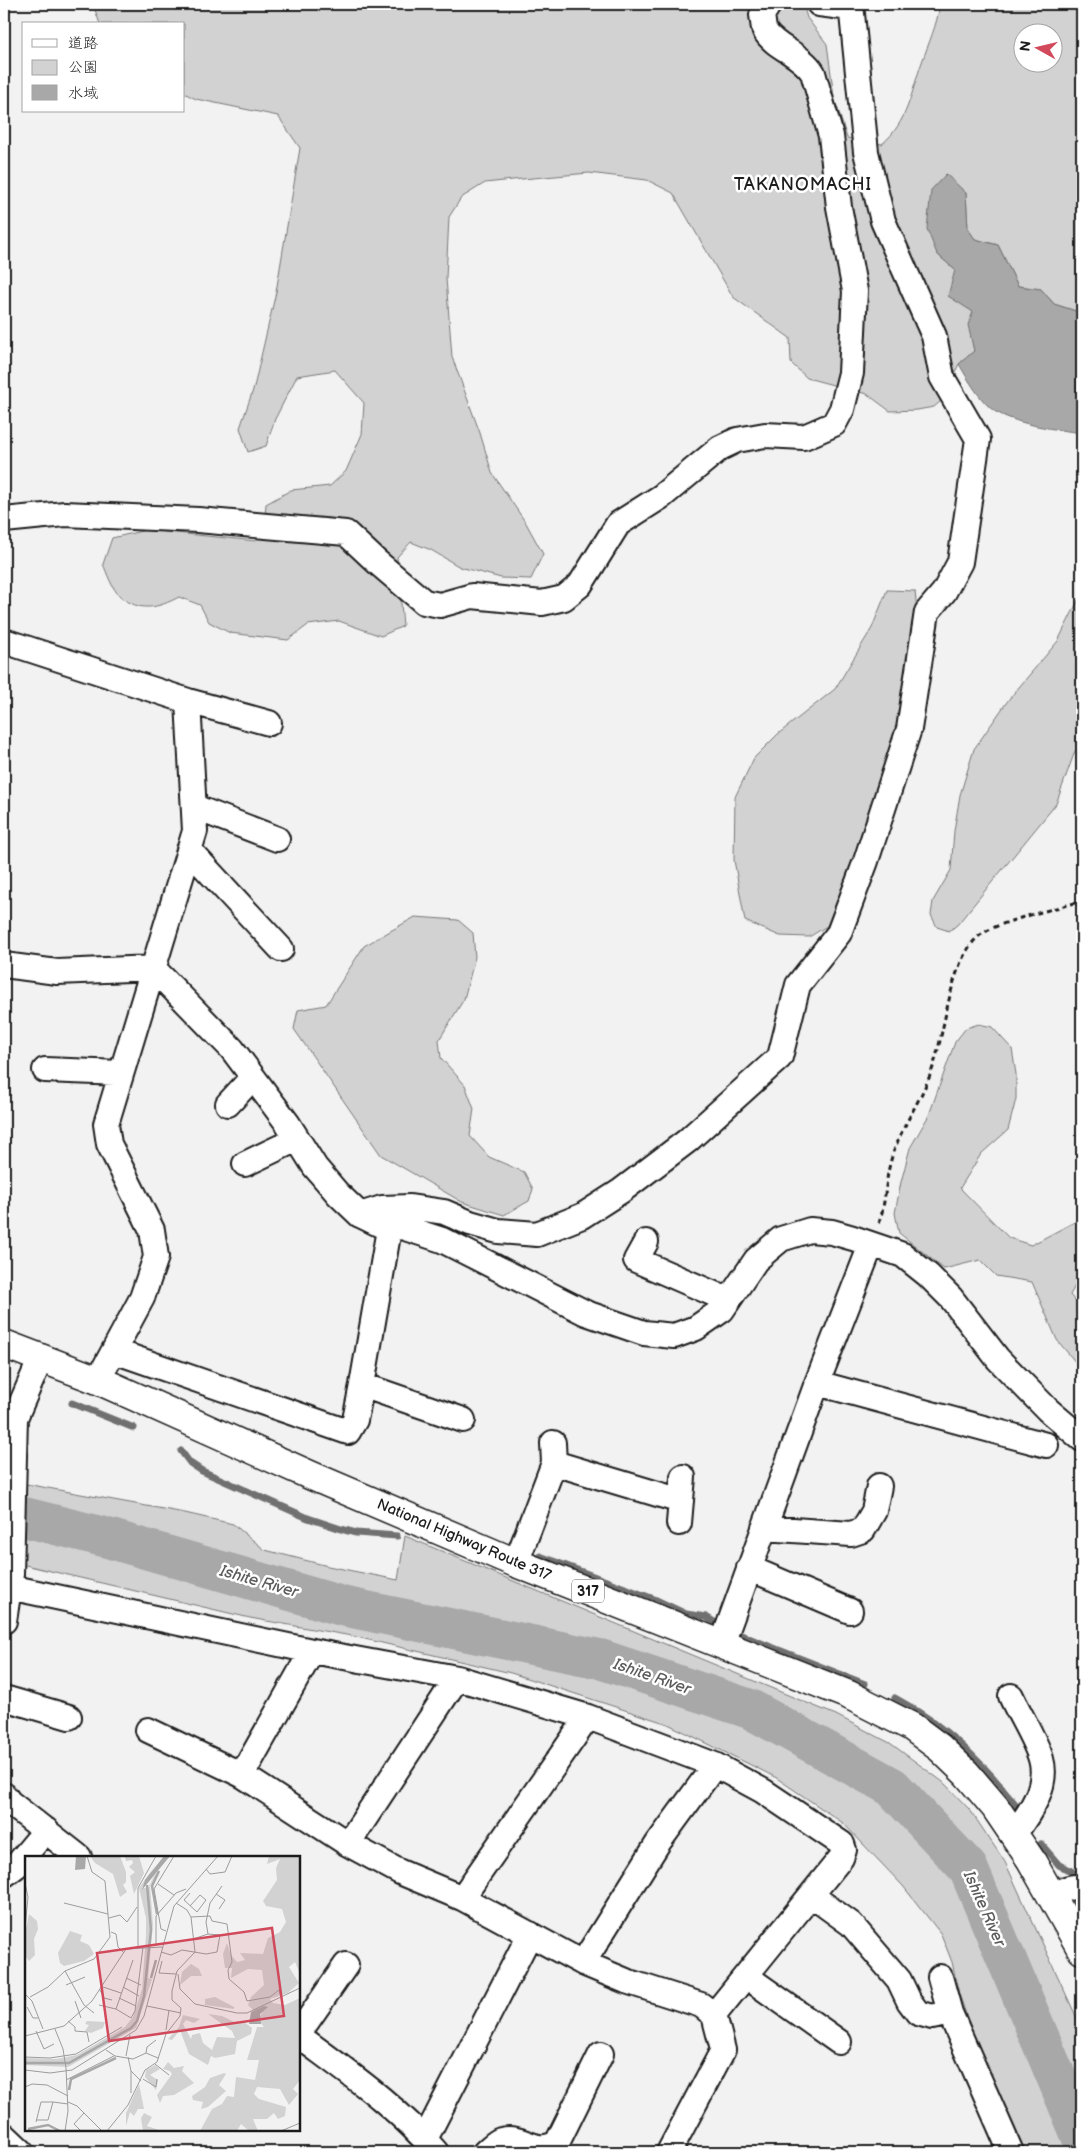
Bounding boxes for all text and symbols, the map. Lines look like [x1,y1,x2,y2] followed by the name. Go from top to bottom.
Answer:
[22,22,185,112] legend
[1014,22,1064,72] north arrow
[68,34,98,53] text: 道路
[1016,40,1035,53] text: N
[68,58,98,77] text: 公園
[68,84,98,103] text: 水域
[734,174,872,195] district label: TAKANOMACHI
[374,1495,554,1586] street label: National Highway Route 317
[217,1562,301,1603] water label: Ishite River
[572,1580,604,1602] road number: 317
[610,1655,694,1699] water label: Ishite River
[25,1856,300,2131] inset map
[959,1867,1010,1951] water label: Ishite River

